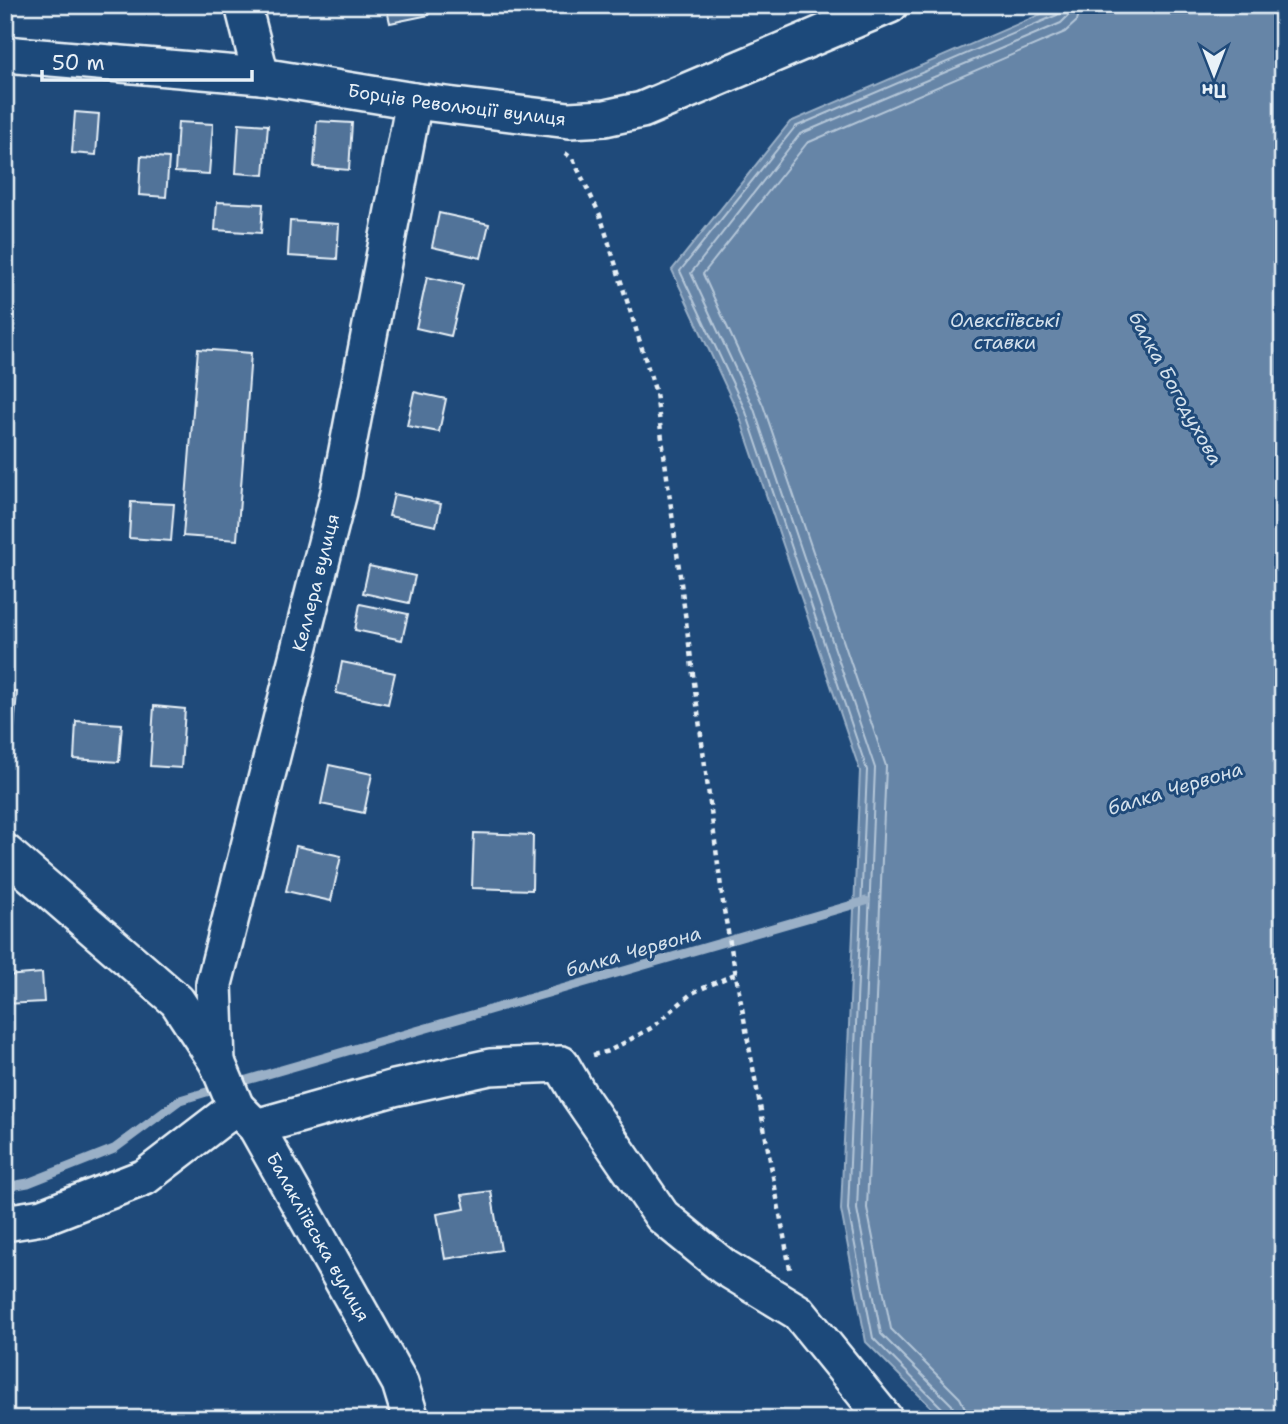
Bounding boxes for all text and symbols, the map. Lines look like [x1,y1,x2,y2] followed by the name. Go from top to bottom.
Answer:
[42,38,252,82] scale bar
[1180,38,1250,108] north arrow
[52,49,105,77] text: 50 m
[346,78,567,132] street label: Борців Революції вулиця
[1201,78,1227,103] text: Пн
[1123,307,1228,469] water label: балка Богодухова
[950,308,1061,355] water label: Олексіївські ставки
[287,511,345,654] street label: Келлера вулиця
[1105,756,1246,821] water label: балка Червона
[562,920,704,983] water label: балка Червона
[261,1148,375,1326] street label: Балакліївська вулиця

